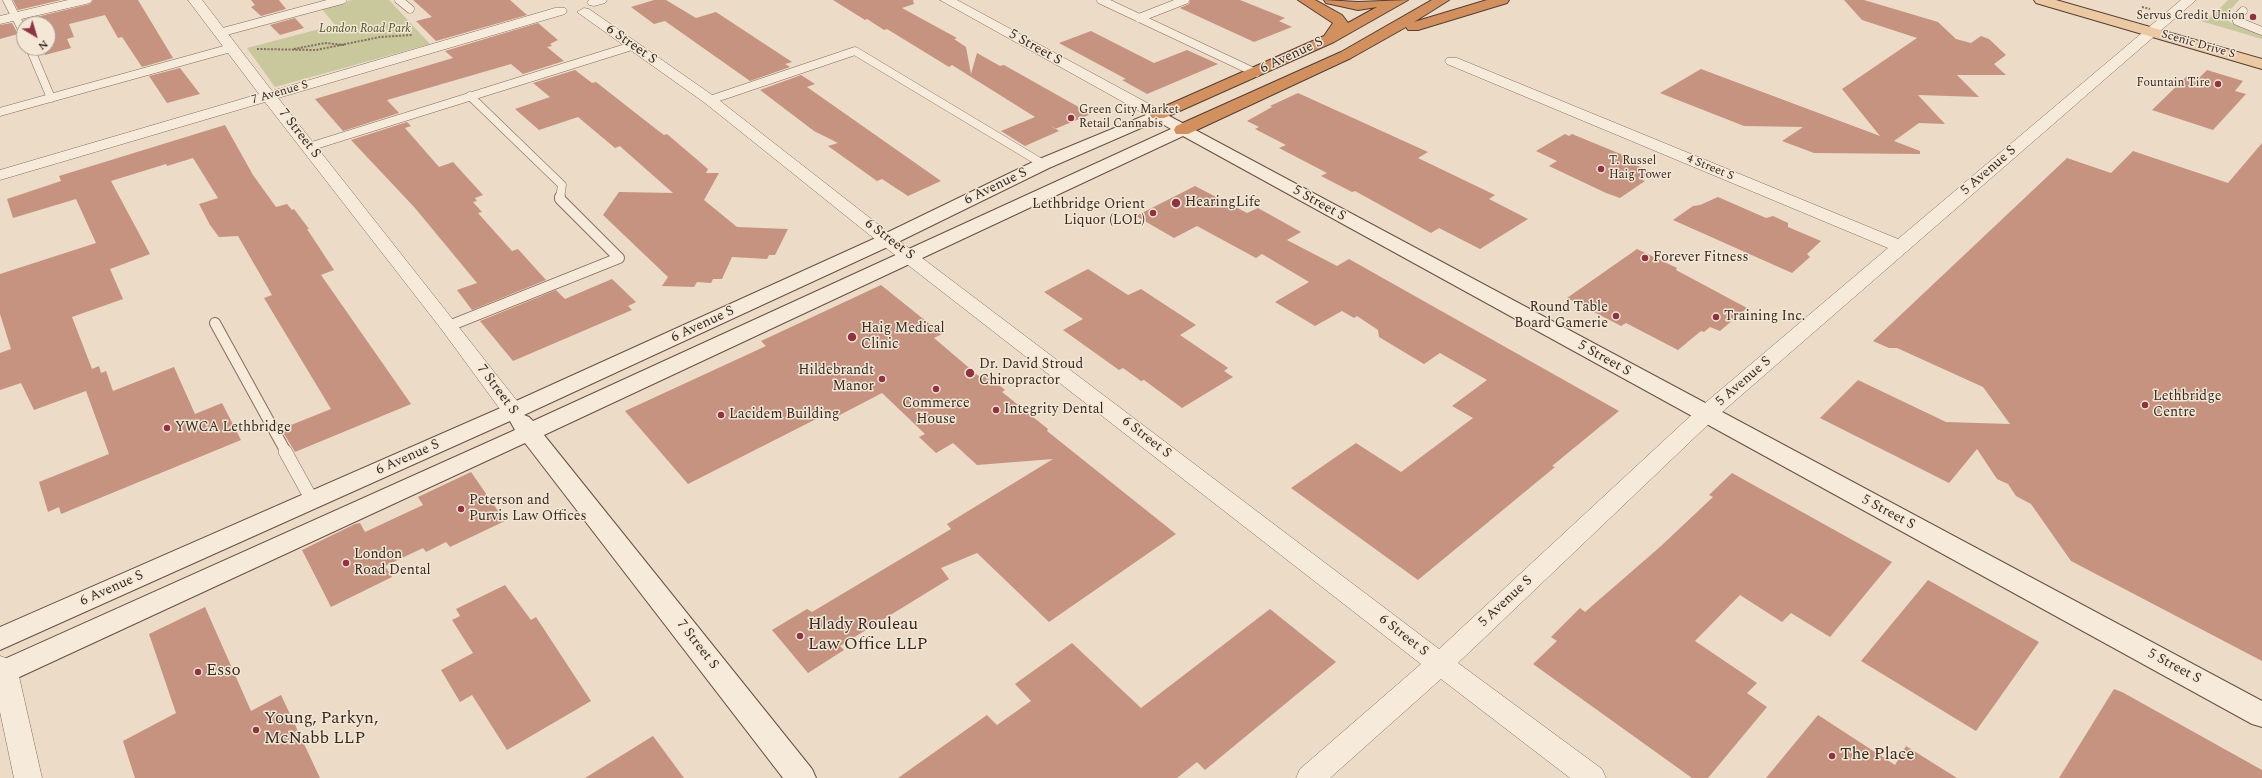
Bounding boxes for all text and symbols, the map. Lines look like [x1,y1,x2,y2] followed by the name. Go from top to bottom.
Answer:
[2137,10,2245,24] place label: Servus Credit Union
[2248,12,2258,22] marker: Servus Credit Union
[16,16,56,56] north arrow
[602,21,660,69] street label: 6 Street S
[319,23,411,37] park label: London Road Park
[1005,27,1065,69] street label: 5 Street S
[2159,28,2237,62] street label: Scenic Drive S
[1258,34,1326,78] street label: 6 Avenue S
[34,36,52,55] text: N
[2137,77,2210,91] place label: Fountain Tire
[250,78,310,108] street label: 7 Avenue S
[2213,79,2223,89] marker: Fountain Tire
[1079,104,1179,132] place label: Green City Market Retail Cannabis
[274,106,324,162] street label: 7 Street S
[1066,113,1076,123] marker: Green City Market Retail Cannabis
[1958,142,2020,200] street label: 5 Avenue S
[1684,152,1736,184] street label: 4 Street S
[1609,155,1671,183] place label: T. Russel Haig Tower
[1596,164,1606,174] marker: T. Russel Haig Tower
[962,165,1030,209] street label: 6 Avenue S
[1289,183,1349,225] street label: 5 Street S
[1185,195,1260,211] place label: HearingLife
[1032,197,1145,230] place label: Lethbridge Orient Liquor (LOL)
[1170,197,1182,209] marker: HearingLife
[1148,208,1158,218] marker: Lethbridge Orient Liquor (LOL)
[861,216,917,264] street label: 6 Street S
[1653,250,1748,266] place label: Forever Fitness
[1640,253,1650,263] marker: Forever Fitness
[1514,300,1608,332] place label: Round Table Board Gamerie
[669,303,737,347] street label: 6 Avenue S
[1724,309,1805,325] place label: Training Inc.
[1611,311,1621,321] marker: Round Table Board Gamerie
[1711,312,1721,322] marker: Training Inc.
[861,321,945,354] place label: Haig Medical Clinic
[846,331,858,343] marker: Haig Medical Clinic
[1574,338,1634,380] street label: 5 Street S
[1713,353,1775,411] street label: 5 Avenue S
[979,357,1083,390] place label: Dr. David Stroud Chiropractor
[473,362,521,418] street label: 7 Street S
[798,363,874,396] place label: Hildebrandt Manor
[964,367,976,379] marker: Dr. David Stroud Chiropractor
[877,374,887,384] marker: Hildebrandt Manor
[931,384,941,394] marker: Commerce House
[2153,389,2221,422] place label: Lethbridge Centre
[902,396,970,428] place label: Commerce House
[2140,400,2150,410] marker: Lethbridge Centre
[1004,402,1104,418] place label: Integrity Dental
[991,405,1001,415] marker: Integrity Dental
[729,407,839,423] place label: Lacidem Building
[716,410,726,420] marker: Lacidem Building
[1118,413,1174,463] street label: 6 Street S
[175,420,291,436] place label: YWCA Lethbridge
[162,423,172,433] marker: YWCA Lethbridge
[374,437,442,479] street label: 6 Avenue S
[1858,492,1918,534] street label: 5 Street S
[469,493,587,526] place label: Peterson and Purvis Law Offices
[456,504,466,514] marker: Peterson and Purvis Law Offices
[354,547,431,580] place label: London Road Dental
[341,558,351,568] marker: London Road Dental
[78,568,146,610] street label: 6 Avenue S
[1476,573,1536,631] street label: 5 Avenue S
[1375,611,1431,661] street label: 6 Street S
[808,616,928,656] place label: Hlady Rouleau Law Office LLP
[672,617,722,673] street label: 7 Street S
[795,631,805,641] marker: Hlady Rouleau Law Office LLP
[2144,646,2204,688] street label: 5 Street S
[206,662,241,682] place label: Esso
[193,667,203,677] marker: Esso
[264,710,378,750] place label: Young, Parkyn, McNabb LLP
[251,725,261,735] marker: Young, Parkyn, McNabb LLP
[1840,746,1914,766] place label: The Place
[1827,751,1837,761] marker: The Place

